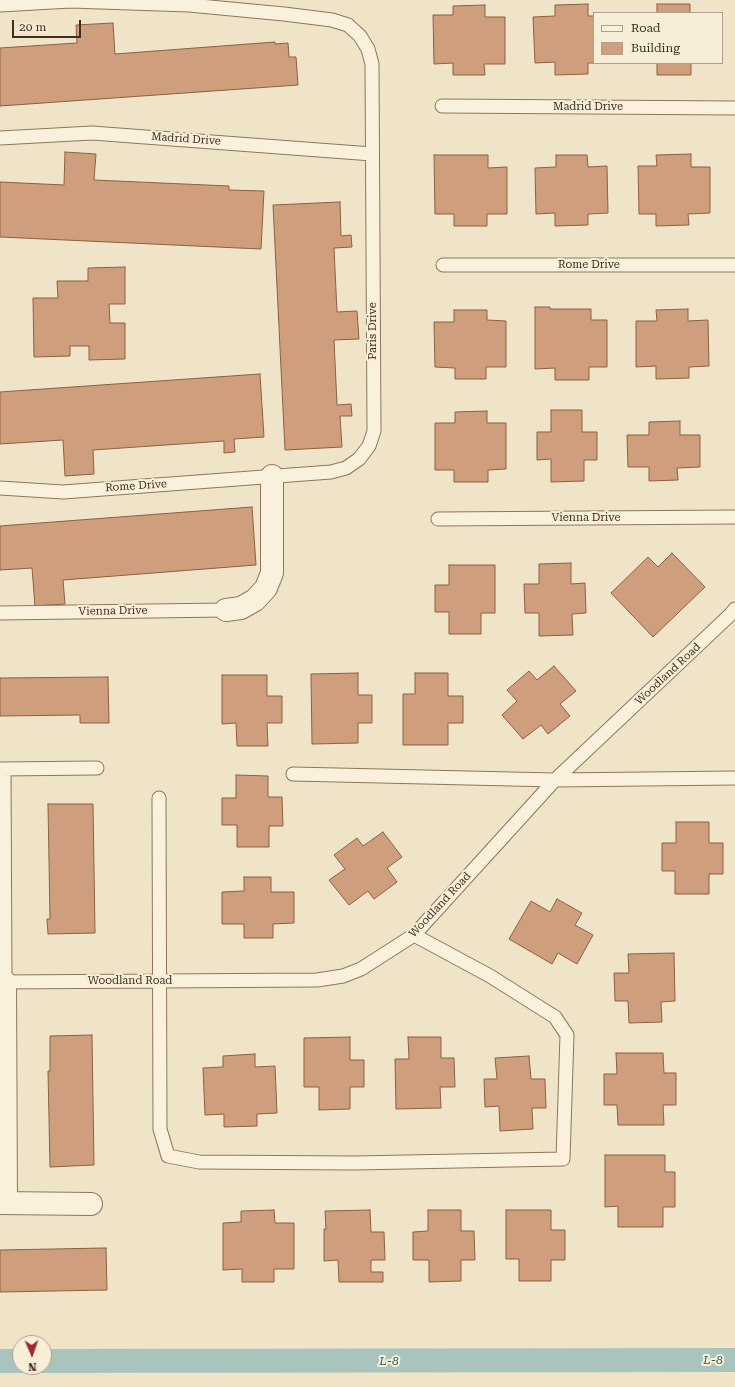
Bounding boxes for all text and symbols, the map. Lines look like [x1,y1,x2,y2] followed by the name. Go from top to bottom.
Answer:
[14,12,83,38] scale bar
[593,12,723,64] legend
[19,20,46,34] text: 20 m
[631,21,660,35] text: Road
[631,41,680,55] text: Building
[553,100,623,114] street label: Madrid Drive
[151,130,221,148] street label: Madrid Drive
[558,258,620,272] street label: Rome Drive
[366,302,380,360] street label: Paris Drive
[105,477,167,495] street label: Rome Drive
[552,511,620,525] street label: Vienna Drive
[78,604,148,618] street label: Vienna Drive
[633,640,703,708] street label: Woodland Road
[406,870,474,940] street label: Woodland Road
[88,974,172,988] street label: Woodland Road
[12,1335,52,1375] north arrow
[703,1353,723,1367] water label: L-8
[379,1354,399,1368] water label: L-8
[28,1360,37,1373] text: N

